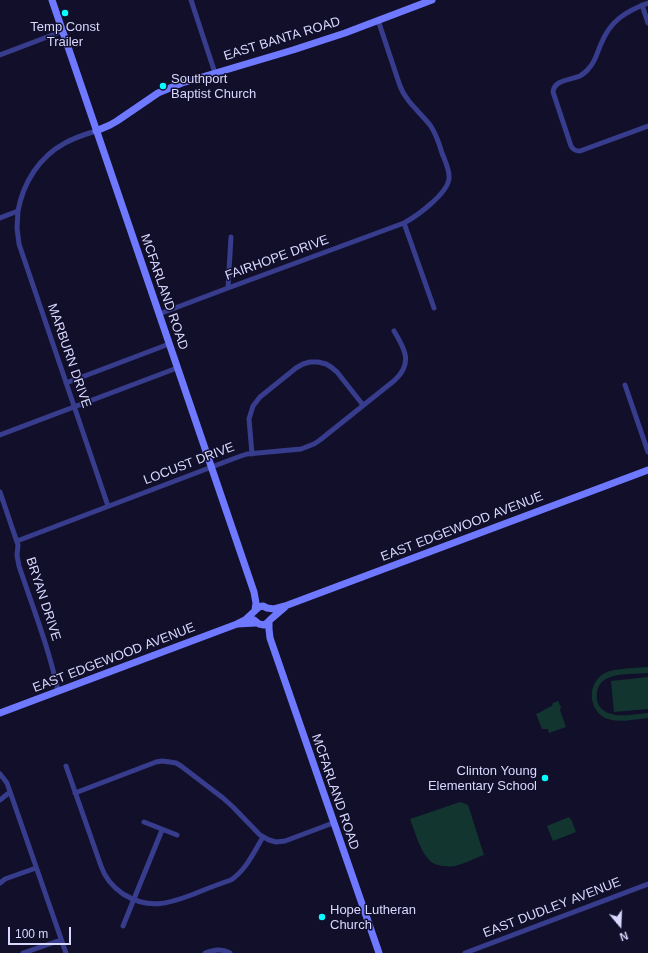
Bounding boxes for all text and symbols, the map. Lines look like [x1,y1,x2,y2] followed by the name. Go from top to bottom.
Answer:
[60,8,70,18] marker: Temp Const Trailer
[222,14,342,64] street label: EAST BANTA ROAD
[30,19,100,50] place label: Temp Const Trailer
[171,71,256,102] place label: Southport Baptist Church
[158,81,168,91] marker: Southport Baptist Church
[137,232,191,352] street label: MCFARLAND ROAD
[223,232,331,284] street label: FAIRHOPE DRIVE
[44,302,94,410] street label: MARBURN DRIVE
[141,440,237,488] street label: LOCUST DRIVE
[379,489,545,565] street label: EAST EDGEWOOD AVENUE
[22,555,64,643] street label: BRYAN DRIVE
[31,620,197,696] street label: EAST EDGEWOOD AVENUE
[308,732,362,852] street label: MCFARLAND ROAD
[428,763,537,794] place label: Clinton Young Elementary School
[540,773,550,783] marker: Clinton Young Elementary School
[481,874,623,942] street label: EAST DUDLEY AVENUE
[330,902,416,933] place label: Hope Lutheran Church
[600,905,640,945] north arrow
[317,912,327,922] marker: Hope Lutheran Church
[10,919,73,945] scale bar
[15,927,48,941] text: 100 m

